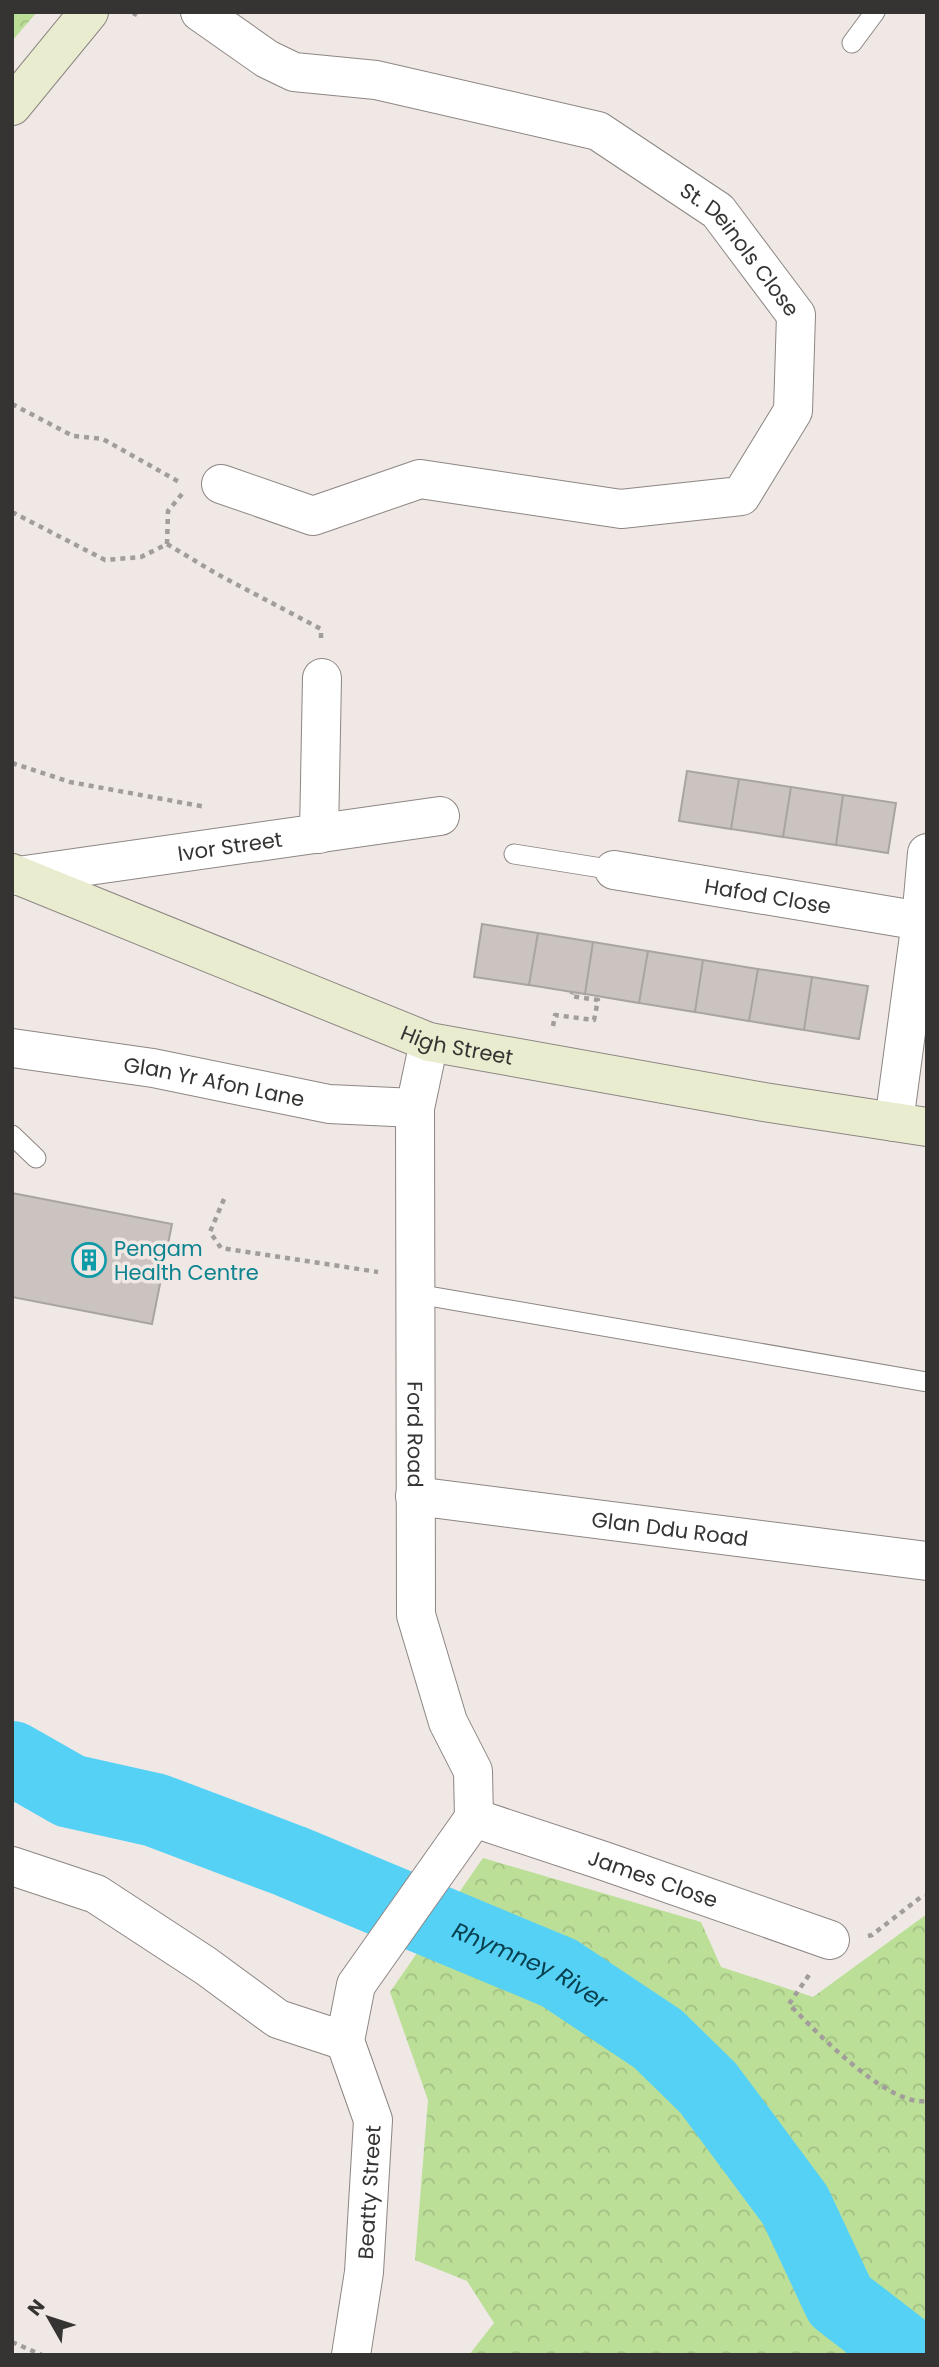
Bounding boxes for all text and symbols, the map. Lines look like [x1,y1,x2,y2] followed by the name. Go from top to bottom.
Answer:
[675,175,806,322] street label: St. Deinols Close
[176,824,284,868] street label: Ivor Street
[702,871,833,920] street label: Hafod Close
[396,1018,516,1071] street label: High Street
[122,1050,307,1113] street label: Glan Yr Afon Lane
[114,1234,259,1287] place label: Pengam Health Centre
[70,1241,108,1279] building icon: Pengam Health Centre
[401,1381,430,1488] street label: Ford Road
[590,1504,750,1553] street label: Glan Ddu Road
[585,1842,722,1914] street label: James Close
[447,1914,615,2018] water label: Rhymney River
[350,2124,387,2260] street label: Beatty Street
[14,2283,84,2353] north arrow
[21,2294,51,2322] text: N

